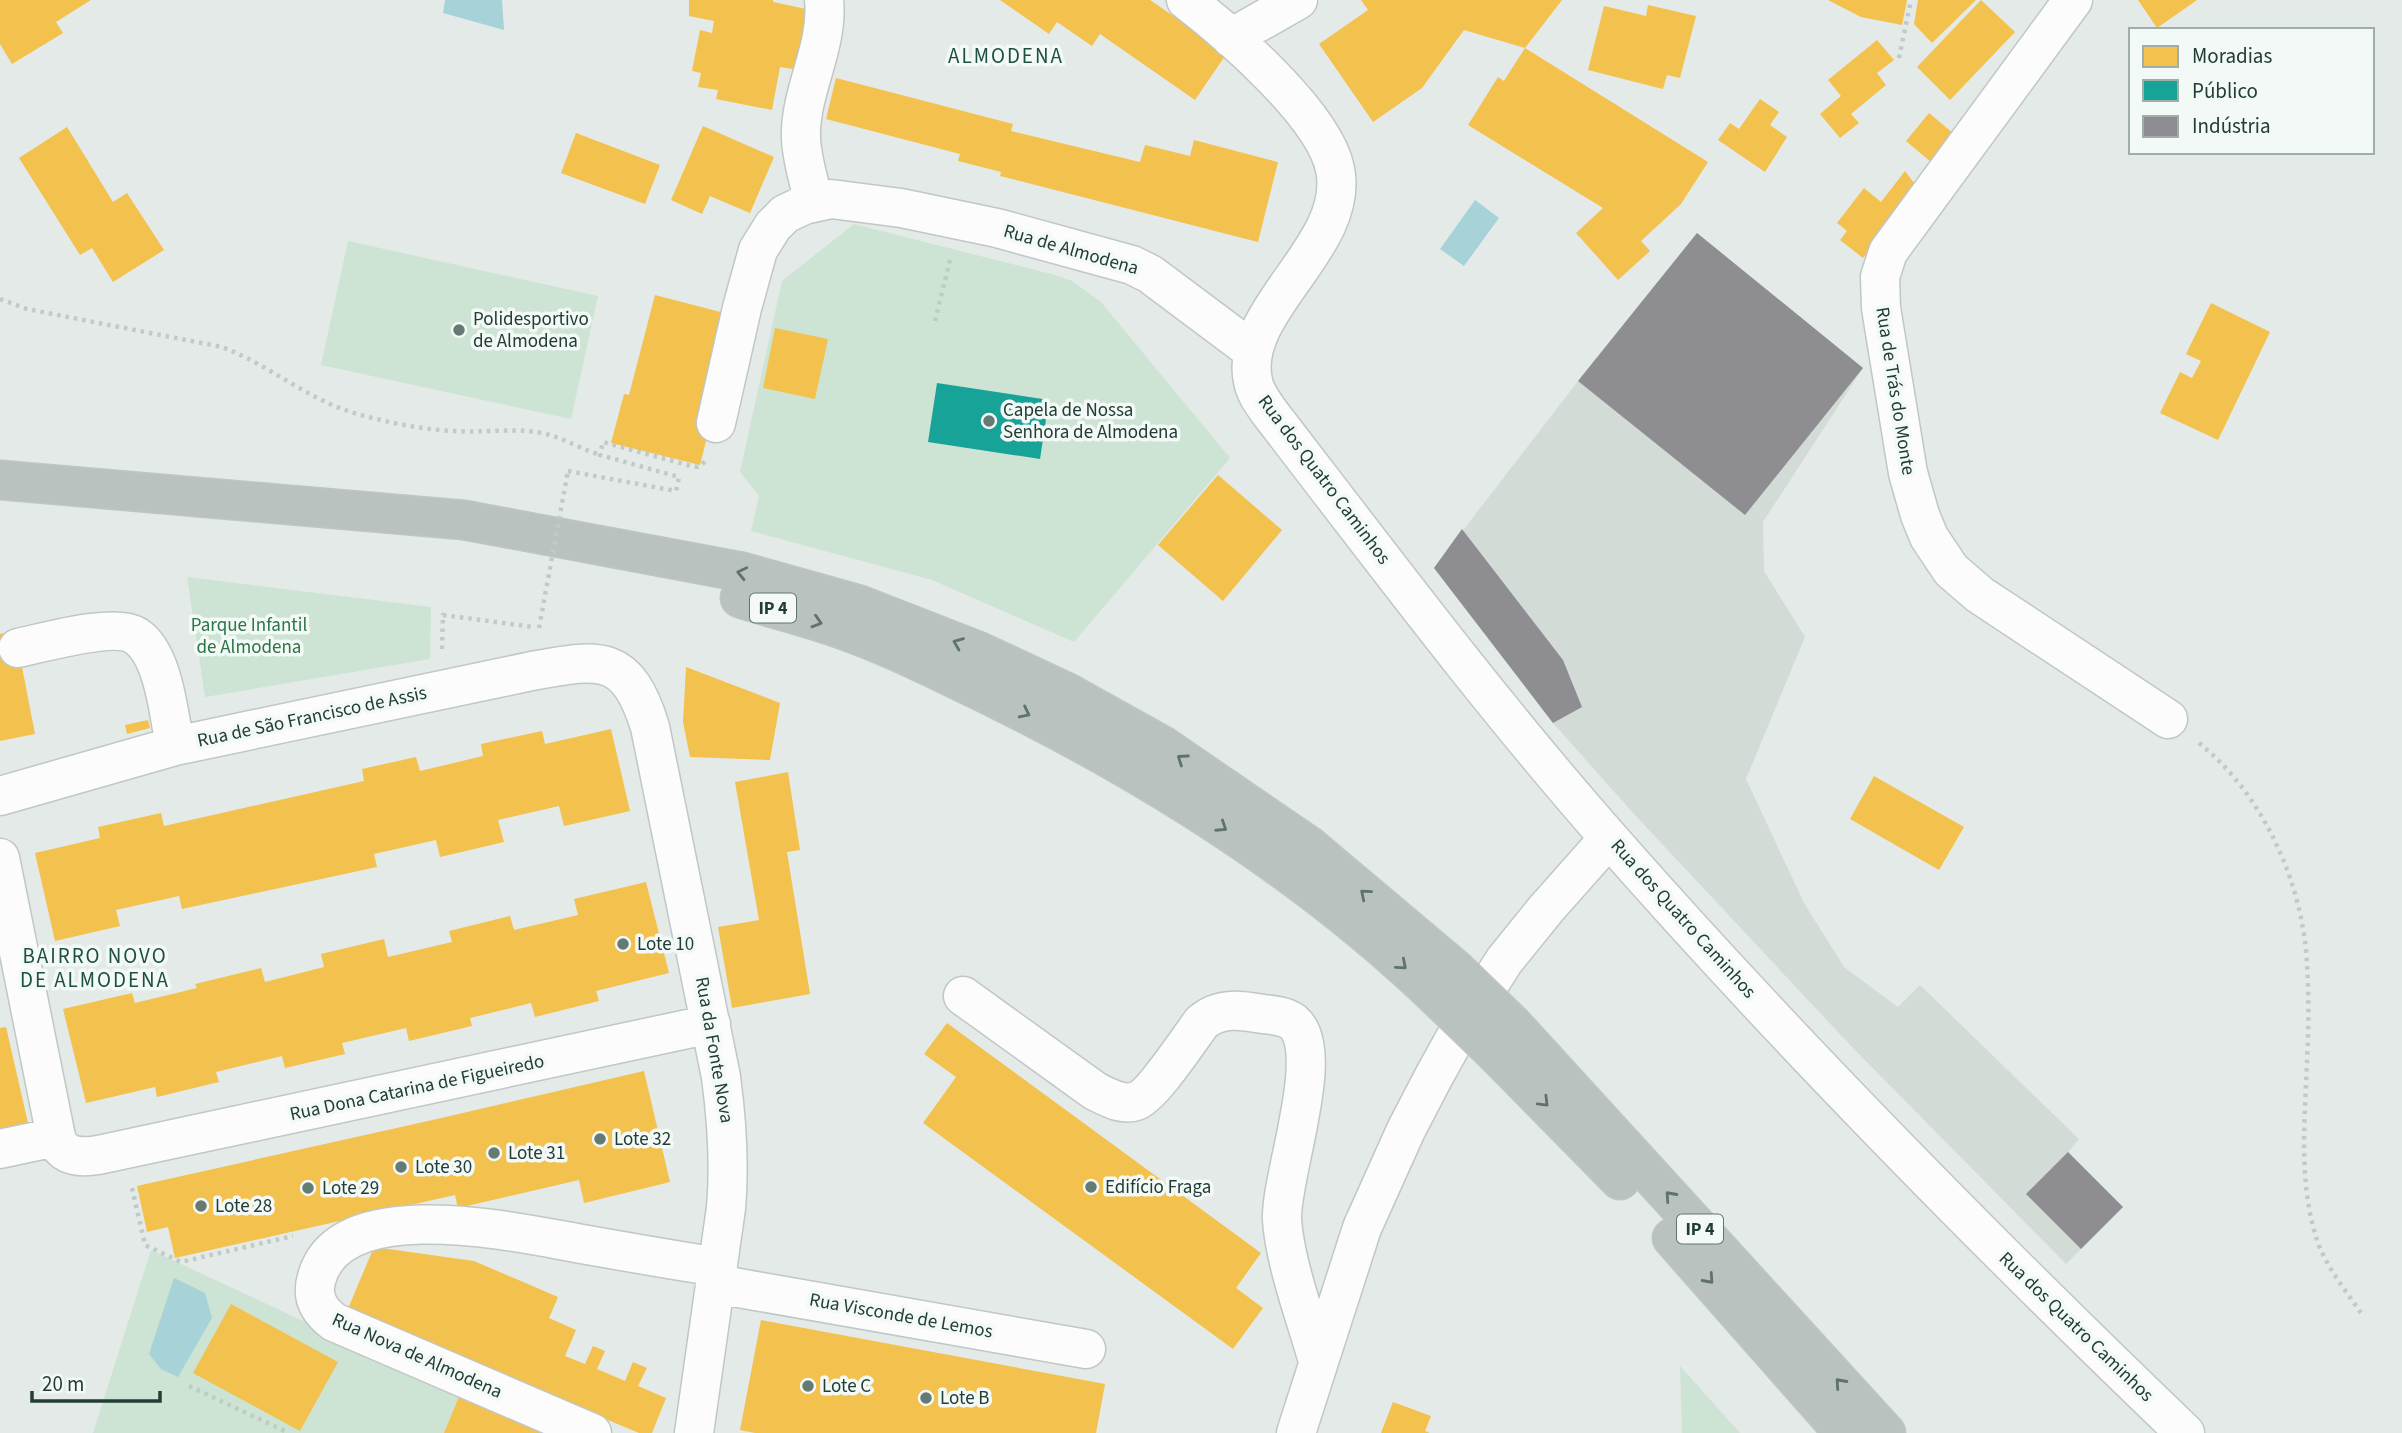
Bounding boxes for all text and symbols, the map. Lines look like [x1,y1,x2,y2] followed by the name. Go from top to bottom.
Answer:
[2129,28,2374,154] legend
[948,41,1064,71] district label: ALMODENA
[2192,41,2272,71] text: Moradias
[2192,76,2258,106] text: Público
[2192,111,2271,141] text: Indústria
[1000,218,1142,282] street label: Rua de Almodena
[1868,305,1922,477] street label: Rua de Trás do Monte
[473,306,589,355] place label: Polidesportivo de Almodena
[451,322,467,338] marker: Polidesportivo de Almodena
[1251,390,1397,570] street label: Rua dos Quatro Caminhos
[1003,397,1178,446] place label: Capela de Nossa Senhora de Almodena
[981,413,997,429] marker: Capela de Nossa Senhora de Almodena
[736,567,748,581] one-way arrow
[750,594,796,622] road number: IP 4
[191,612,307,661] park label: Parque Infantil de Almodena
[811,613,823,628] one-way arrow
[953,638,965,652] one-way arrow
[195,679,429,755] street label: Rua de São Francisco de Assis
[1018,705,1030,719] one-way arrow
[1177,755,1190,767] one-way arrow
[1214,819,1227,832] one-way arrow
[1604,833,1762,1005] street label: Rua dos Quatro Caminhos
[1360,890,1373,902] one-way arrow
[637,931,694,958] place label: Lote 10
[615,936,631,952] marker: Lote 10
[20,941,170,995] district label: BAIRRO NOVO DE ALMODENA
[1394,957,1407,969] one-way arrow
[688,975,740,1125] street label: Rua da Fonte Nova
[287,1048,547,1128] street label: Rua Dona Catarina de Figueiredo
[1536,1094,1548,1106] one-way arrow
[614,1126,671,1153] place label: Lote 32
[592,1131,608,1147] marker: Lote 32
[508,1140,565,1167] place label: Lote 31
[486,1145,502,1161] marker: Lote 31
[415,1154,472,1181] place label: Lote 30
[393,1159,409,1175] marker: Lote 30
[1105,1174,1211,1201] place label: Edifício Fraga
[322,1175,379,1202] place label: Lote 29
[1083,1179,1099,1195] marker: Edifício Fraga
[300,1180,316,1196] marker: Lote 29
[1666,1191,1678,1204] one-way arrow
[215,1193,272,1220] place label: Lote 28
[193,1198,209,1214] marker: Lote 28
[1677,1214,1723,1244] road number: IP 4
[1993,1246,2160,1408] street label: Rua dos Quatro Caminhos
[1701,1271,1713,1284] one-way arrow
[807,1287,995,1345] street label: Rua Visconde de Lemos
[328,1306,506,1406] street label: Rua Nova de Almodena
[32,1360,159,1404] scale bar
[42,1369,84,1399] text: 20 m
[822,1373,871,1400] place label: Lote C
[800,1378,816,1394] marker: Lote C
[1836,1378,1848,1391] one-way arrow
[940,1385,990,1412] place label: Lote B
[918,1390,934,1406] marker: Lote B

